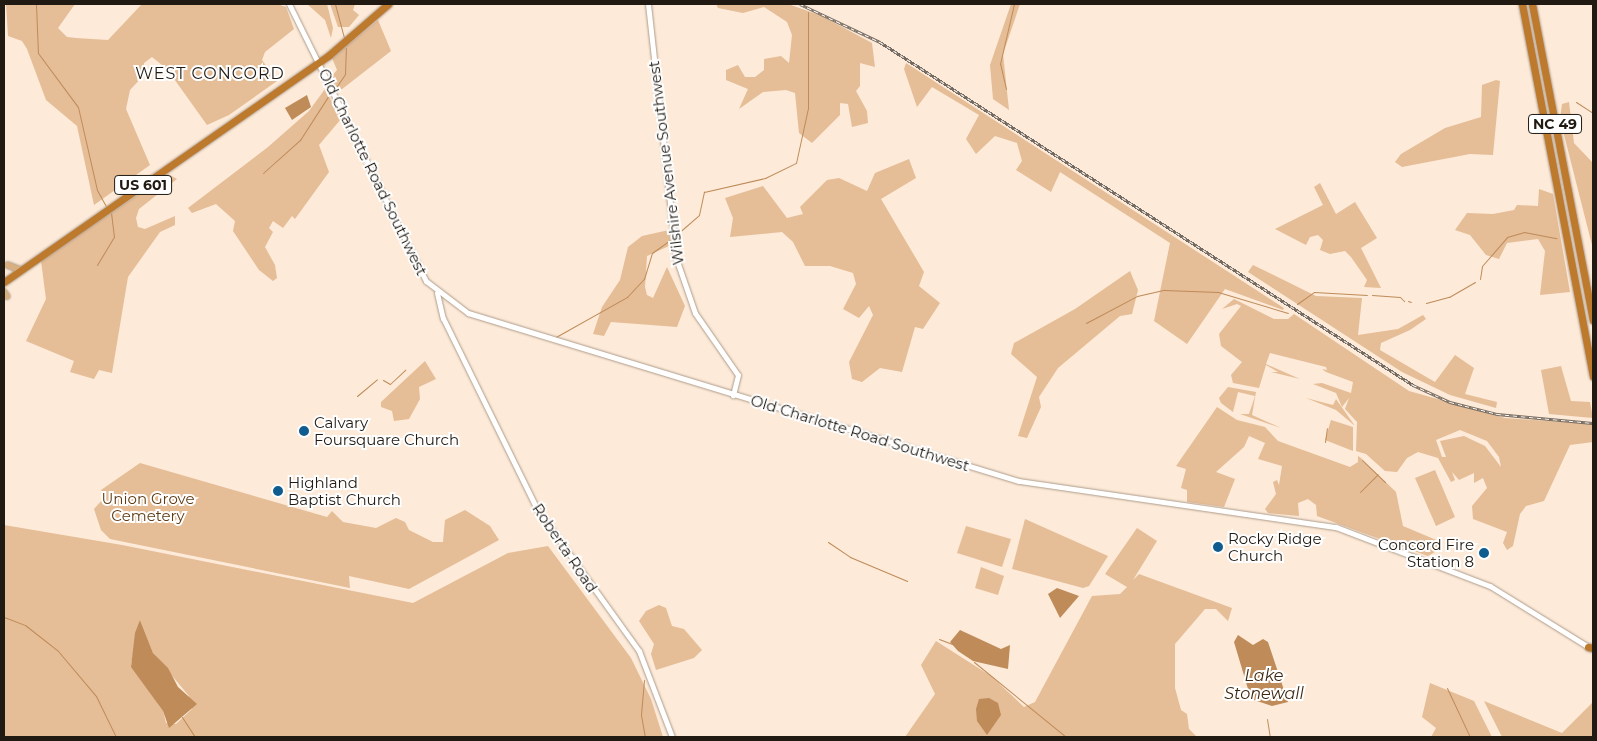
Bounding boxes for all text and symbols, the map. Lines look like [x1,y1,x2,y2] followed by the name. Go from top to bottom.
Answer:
[645,60,687,266] street label: Wilshire Avenue Southwest
[134,64,286,84] district label: WEST CONCORD
[315,66,431,278] street label: Old Charlotte Road Southwest
[1528,112,1582,136] road number: NC 49
[113,174,173,196] road number: US 601
[748,391,972,475] street label: Old Charlotte Road Southwest
[314,413,459,448] place label: Calvary Foursquare Church
[298,425,310,437] marker: Calvary Foursquare Church
[288,473,401,508] place label: Highland Baptist Church
[272,485,284,497] marker: Highland Baptist Church
[101,489,195,524] park label: Union Grove Cemetery
[529,500,601,596] street label: Roberta Road
[1228,529,1322,564] place label: Rocky Ridge Church
[1378,535,1474,570] place label: Concord Fire Station 8
[1212,541,1224,553] marker: Rocky Ridge Church
[1478,547,1490,559] marker: Concord Fire Station 8
[1224,666,1304,704] water label: Lake Stonewall

